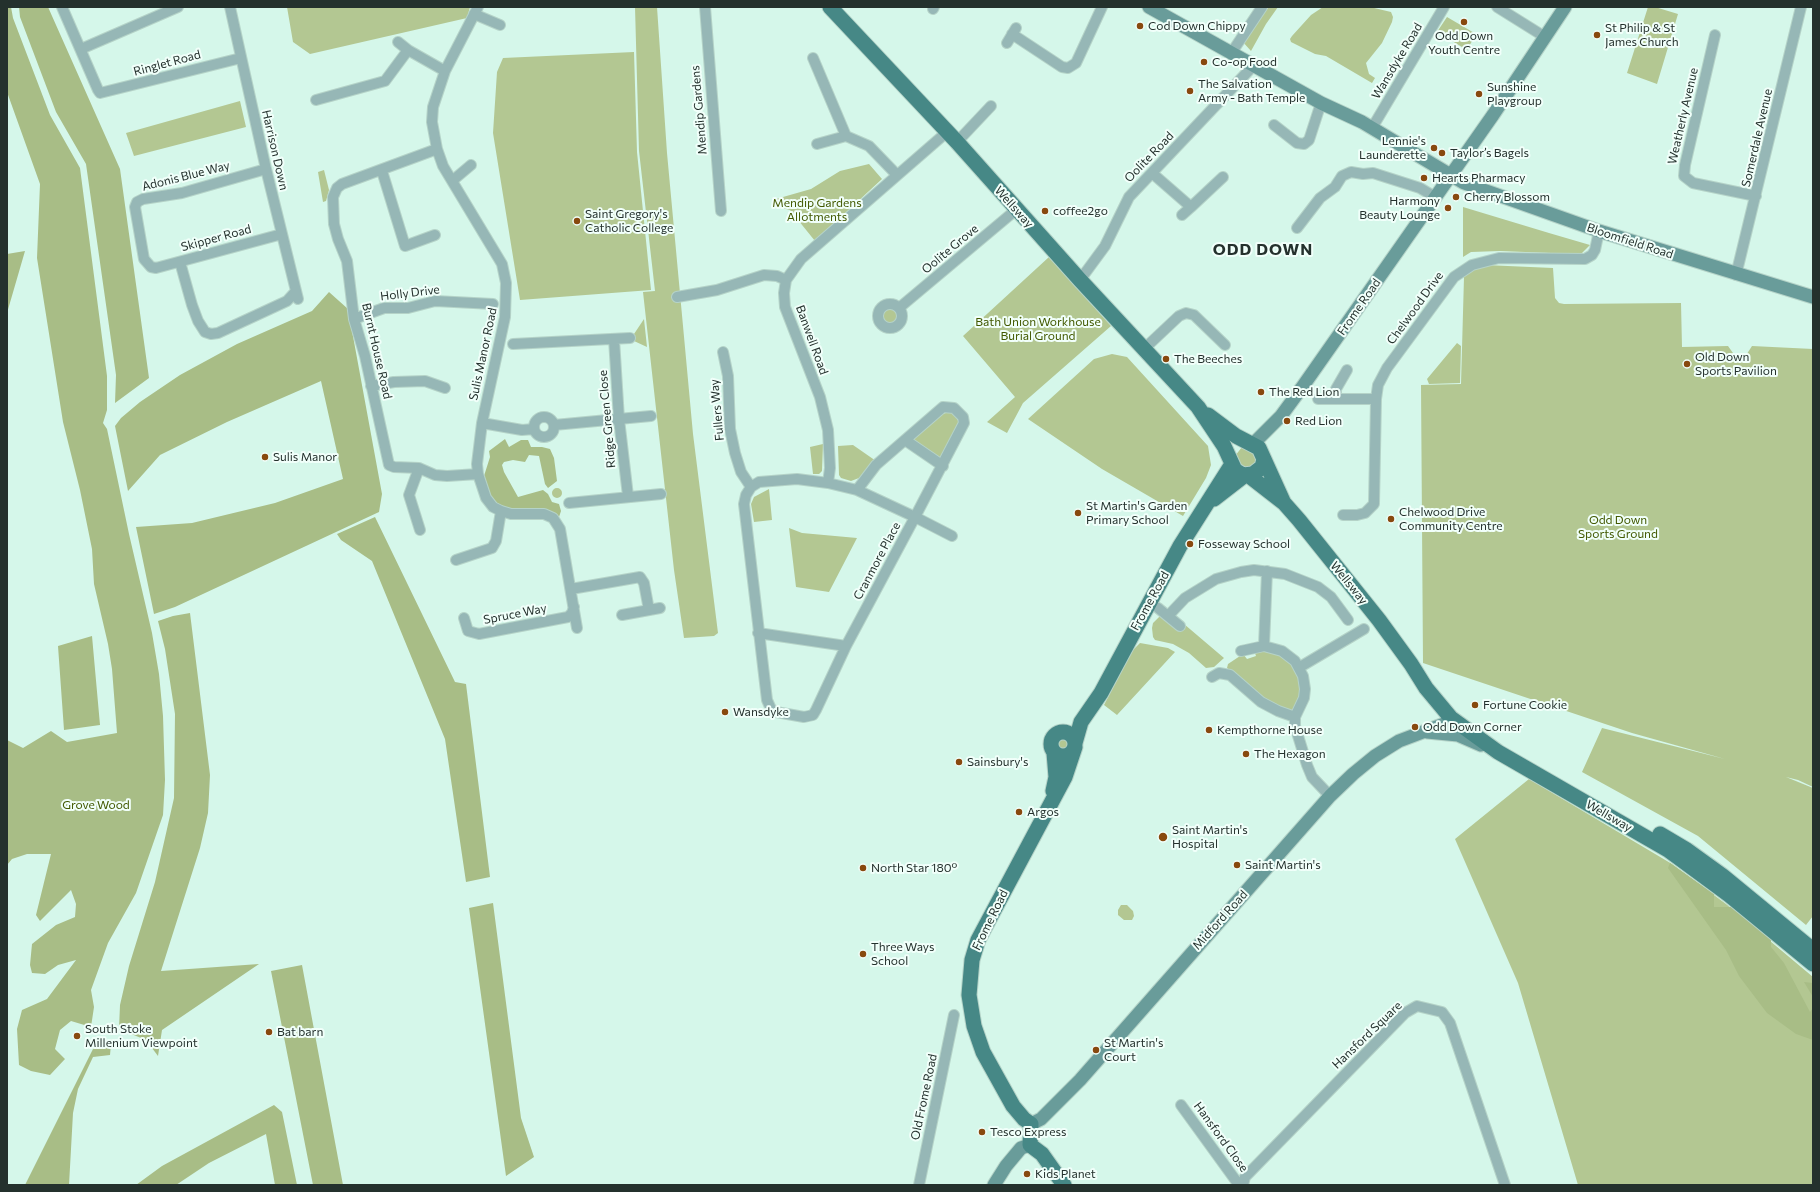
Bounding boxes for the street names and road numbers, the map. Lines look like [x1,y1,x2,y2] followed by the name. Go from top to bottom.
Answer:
[1369,20,1425,102] street label: Wansdyke Road
[132,47,202,79] street label: Ringlet Road
[688,65,710,155] street label: Mendip Gardens
[1665,66,1701,166] street label: Weatherly Avenue
[1739,87,1775,189] street label: Somerdale Avenue
[259,108,291,192] street label: Harrison Down
[1121,129,1177,185] street label: Oolite Road
[141,158,231,194] street label: Adonis Blue Way
[992,183,1036,231] street label: Wellsway
[1585,220,1675,262] street label: Bloomfield Road
[919,221,981,277] street label: Oolite Grove
[179,222,253,254] street label: Skipper Road
[1384,269,1446,347] street label: Chelwood Drive
[1334,276,1384,338] street label: Frome Road
[379,282,441,304] street label: Holly Drive
[359,301,395,401] street label: Burnt House Road
[793,303,831,377] street label: Banwell Road
[466,306,500,402] street label: Sulis Manor Road
[596,369,618,469] street label: Ridge Green Close
[707,378,727,442] street label: Fullers Way
[850,520,904,602] street label: Cranmore Place
[1327,559,1371,607] street label: Wellsway
[1128,569,1172,633] street label: Frome Road
[482,601,548,627] street label: Spruce Way
[1583,797,1635,835] street label: Wellsway
[969,887,1011,953] street label: Frome Road
[1190,887,1250,953] street label: Midford Road
[1329,998,1405,1072] street label: Hansford Square
[908,1053,940,1141] street label: Old Frome Road
[1191,1099,1251,1175] street label: Hansford Close

